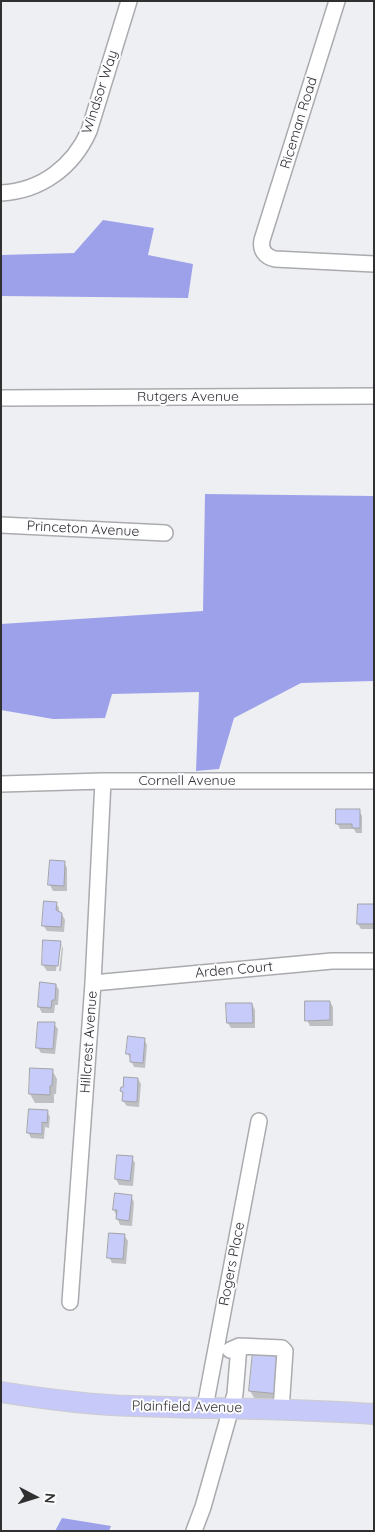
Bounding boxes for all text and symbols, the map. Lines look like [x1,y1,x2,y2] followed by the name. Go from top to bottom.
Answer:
[79,48,121,136] street label: Windsor Way
[277,75,321,171] street label: Riceman Road
[137,389,239,405] street label: Rutgers Avenue
[26,518,140,540] street label: Princeton Avenue
[138,773,236,789] street label: Cornell Avenue
[194,958,274,982] street label: Arden Court
[77,990,101,1094] street label: Hillcrest Avenue
[216,1221,248,1307] street label: Rogers Place
[132,1398,242,1416] street label: Plainfield Avenue
[10,1472,60,1522] north arrow
[41,1492,59,1504] text: N

